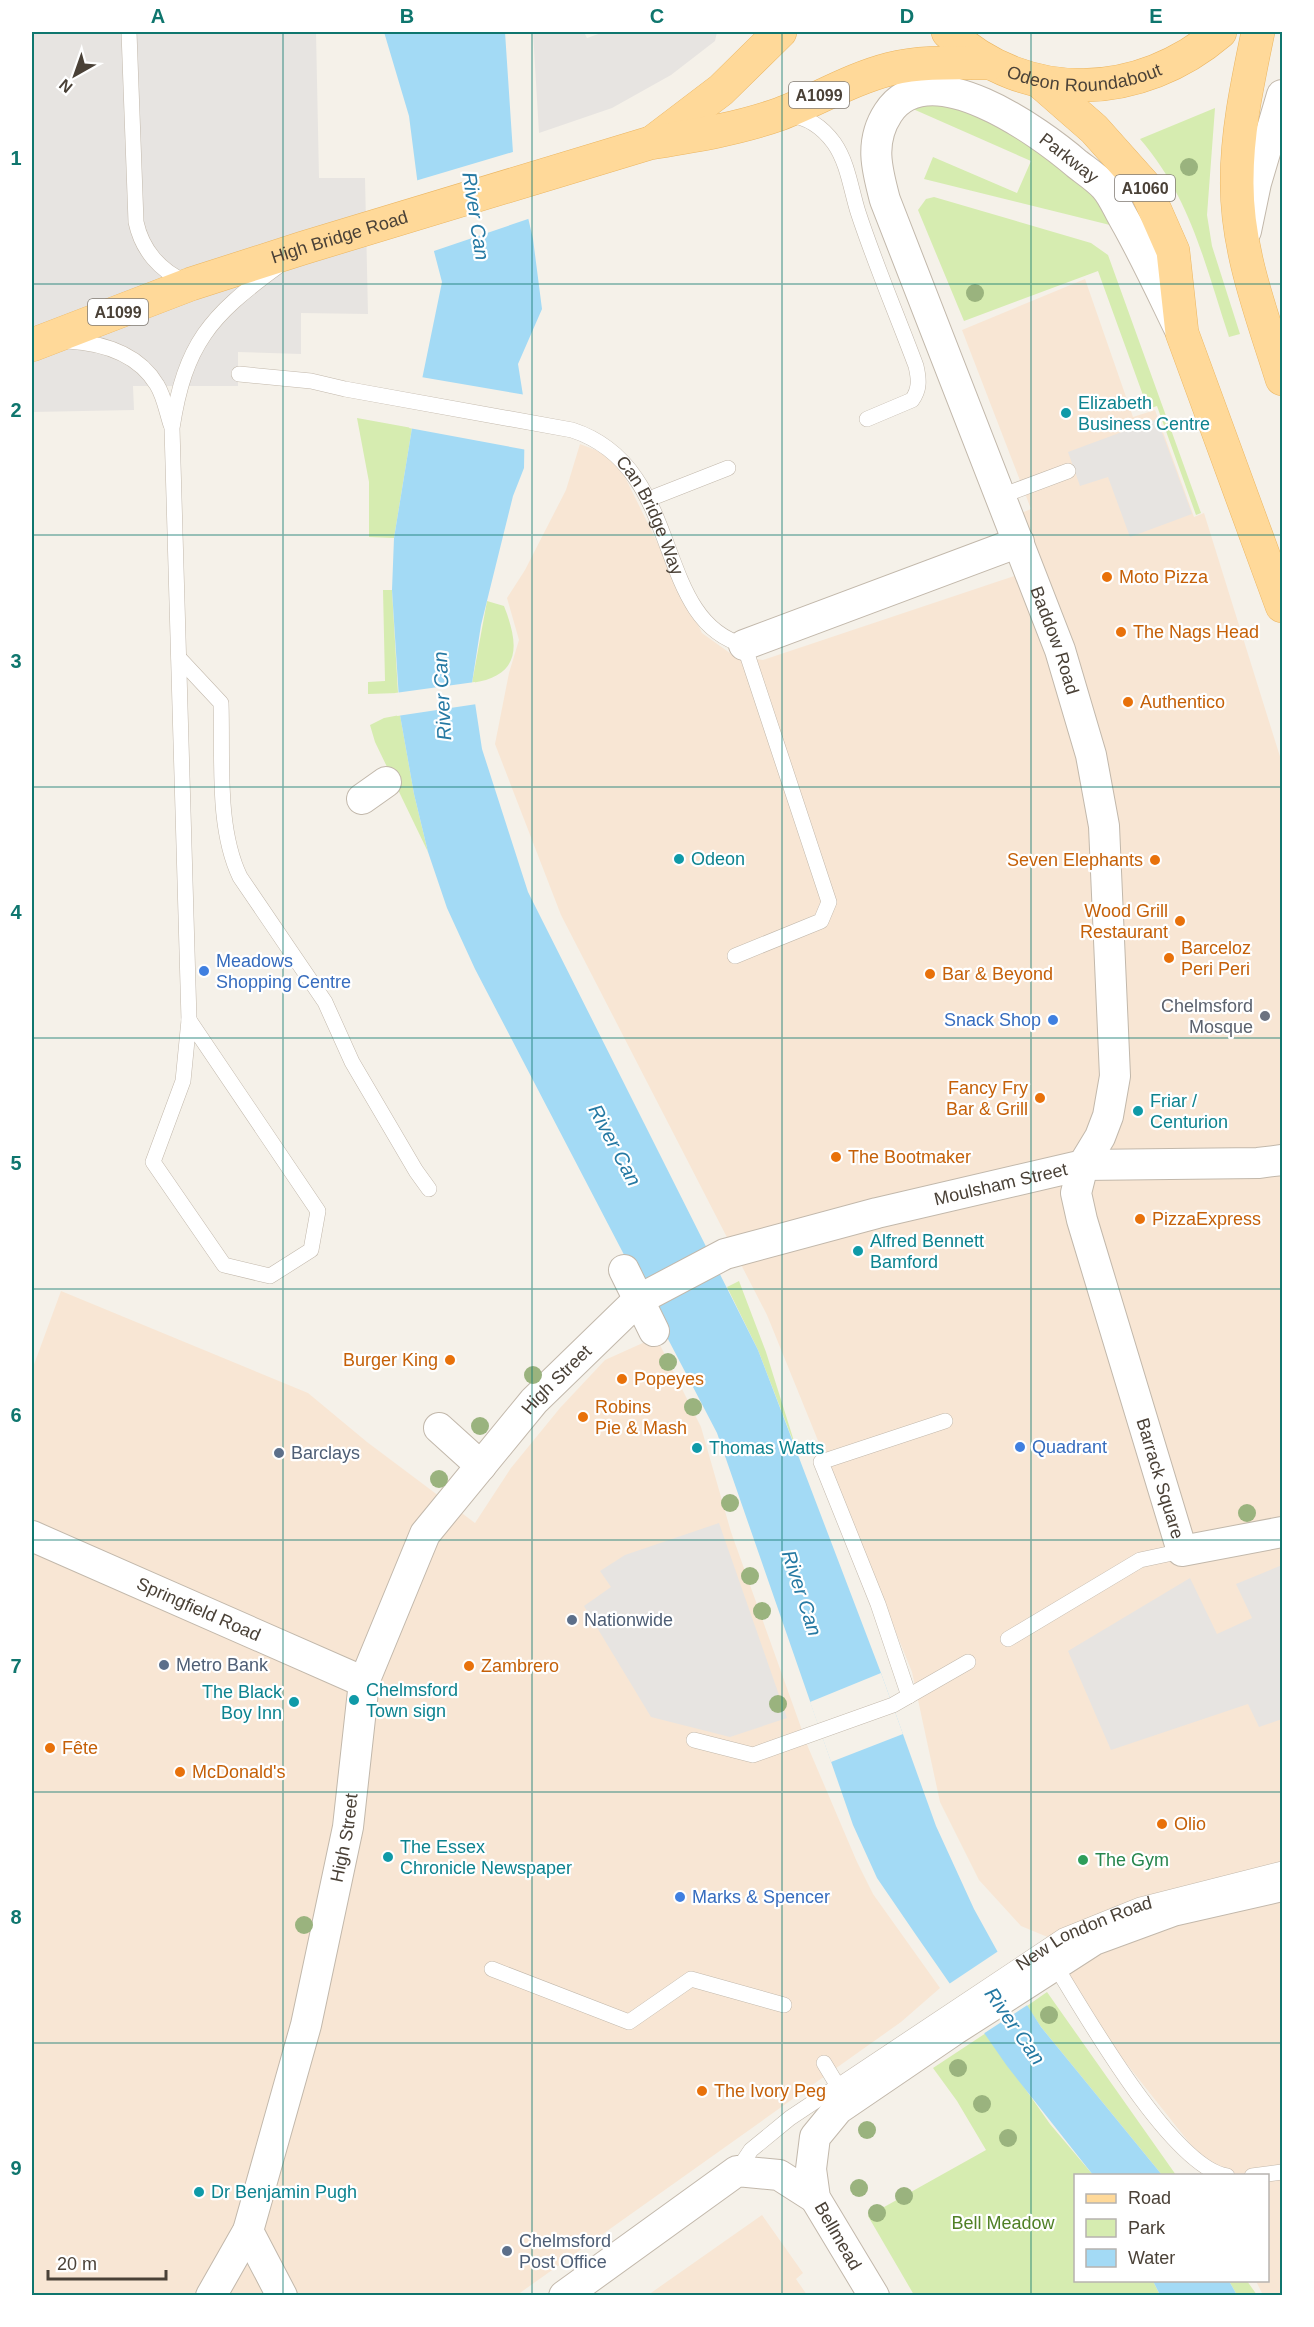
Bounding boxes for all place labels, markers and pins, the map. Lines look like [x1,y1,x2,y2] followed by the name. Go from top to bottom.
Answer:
[1078,393,1210,434] place label: Elizabeth Business Centre
[1059,406,1073,420] marker: Elizabeth Business Centre
[1119,567,1209,587] place label: Moto Pizza
[1100,570,1114,584] marker: Moto Pizza
[1133,622,1259,642] place label: The Nags Head
[1114,625,1128,639] marker: The Nags Head
[1140,692,1225,712] place label: Authentico
[1121,695,1135,709] marker: Authentico
[691,849,745,869] place label: Odeon
[1007,850,1143,870] place label: Seven Elephants
[672,852,686,866] marker: Odeon
[1148,853,1162,867] marker: Seven Elephants
[1080,901,1168,942] place label: Wood Grill Restaurant
[1173,914,1187,928] marker: Wood Grill Restaurant
[1181,938,1251,979] place label: Barceloz Peri Peri
[216,951,351,992] place label: Meadows Shopping Centre
[1162,951,1176,965] marker: Barceloz Peri Peri
[197,964,211,978] marker: Meadows Shopping Centre
[942,964,1053,984] place label: Bar & Beyond
[923,967,937,981] marker: Bar & Beyond
[1161,996,1253,1037] place label: Chelmsford Mosque
[1258,1009,1272,1023] marker: Chelmsford Mosque
[944,1010,1041,1030] place label: Snack Shop
[1046,1013,1060,1027] marker: Snack Shop
[946,1078,1028,1119] place label: Fancy Fry Bar & Grill
[1033,1091,1047,1105] marker: Fancy Fry Bar & Grill
[1150,1091,1228,1132] place label: Friar / Centurion
[1131,1104,1145,1118] marker: Friar / Centurion
[848,1147,971,1167] place label: The Bootmaker
[829,1150,843,1164] marker: The Bootmaker
[1152,1209,1261,1229] place label: PizzaExpress
[1133,1212,1147,1226] marker: PizzaExpress
[870,1231,984,1272] place label: Alfred Bennett Bamford
[851,1244,865,1258] marker: Alfred Bennett Bamford
[343,1350,438,1370] place label: Burger King
[443,1353,457,1367] marker: Burger King
[634,1369,704,1389] place label: Popeyes
[615,1372,629,1386] marker: Popeyes
[595,1397,687,1438] place label: Robins Pie & Mash
[576,1410,590,1424] marker: Robins Pie & Mash
[1032,1437,1107,1457] place label: Quadrant
[709,1438,824,1458] place label: Thomas Watts
[1013,1440,1027,1454] marker: Quadrant
[690,1441,704,1455] marker: Thomas Watts
[291,1443,360,1463] place label: Barclays
[272,1446,286,1460] marker: Barclays
[584,1610,673,1630] place label: Nationwide
[565,1613,579,1627] marker: Nationwide
[176,1655,269,1675] place label: Metro Bank
[481,1656,559,1676] place label: Zambrero
[157,1658,171,1672] marker: Metro Bank
[462,1659,476,1673] marker: Zambrero
[366,1680,458,1721] place label: Chelmsford Town sign
[202,1682,283,1723] place label: The Black Boy Inn
[347,1693,361,1707] marker: Chelmsford Town sign
[287,1695,301,1709] marker: The Black Boy Inn
[62,1738,98,1758] place label: Fête
[43,1741,57,1755] marker: Fête
[192,1762,285,1782] place label: McDonald's
[173,1765,187,1779] marker: McDonald's
[1174,1814,1206,1834] place label: Olio
[1155,1817,1169,1831] marker: Olio
[400,1837,572,1878] place label: The Essex Chronicle Newspaper
[381,1850,395,1864] marker: The Essex Chronicle Newspaper
[1095,1850,1169,1870] place label: The Gym
[1076,1853,1090,1867] marker: The Gym
[692,1887,830,1907] place label: Marks & Spencer
[673,1890,687,1904] marker: Marks & Spencer
[714,2081,826,2101] place label: The Ivory Peg
[695,2084,709,2098] marker: The Ivory Peg
[211,2182,357,2202] place label: Dr Benjamin Pugh
[192,2185,206,2199] marker: Dr Benjamin Pugh
[519,2231,611,2272] place label: Chelmsford Post Office
[500,2244,514,2258] marker: Chelmsford Post Office

